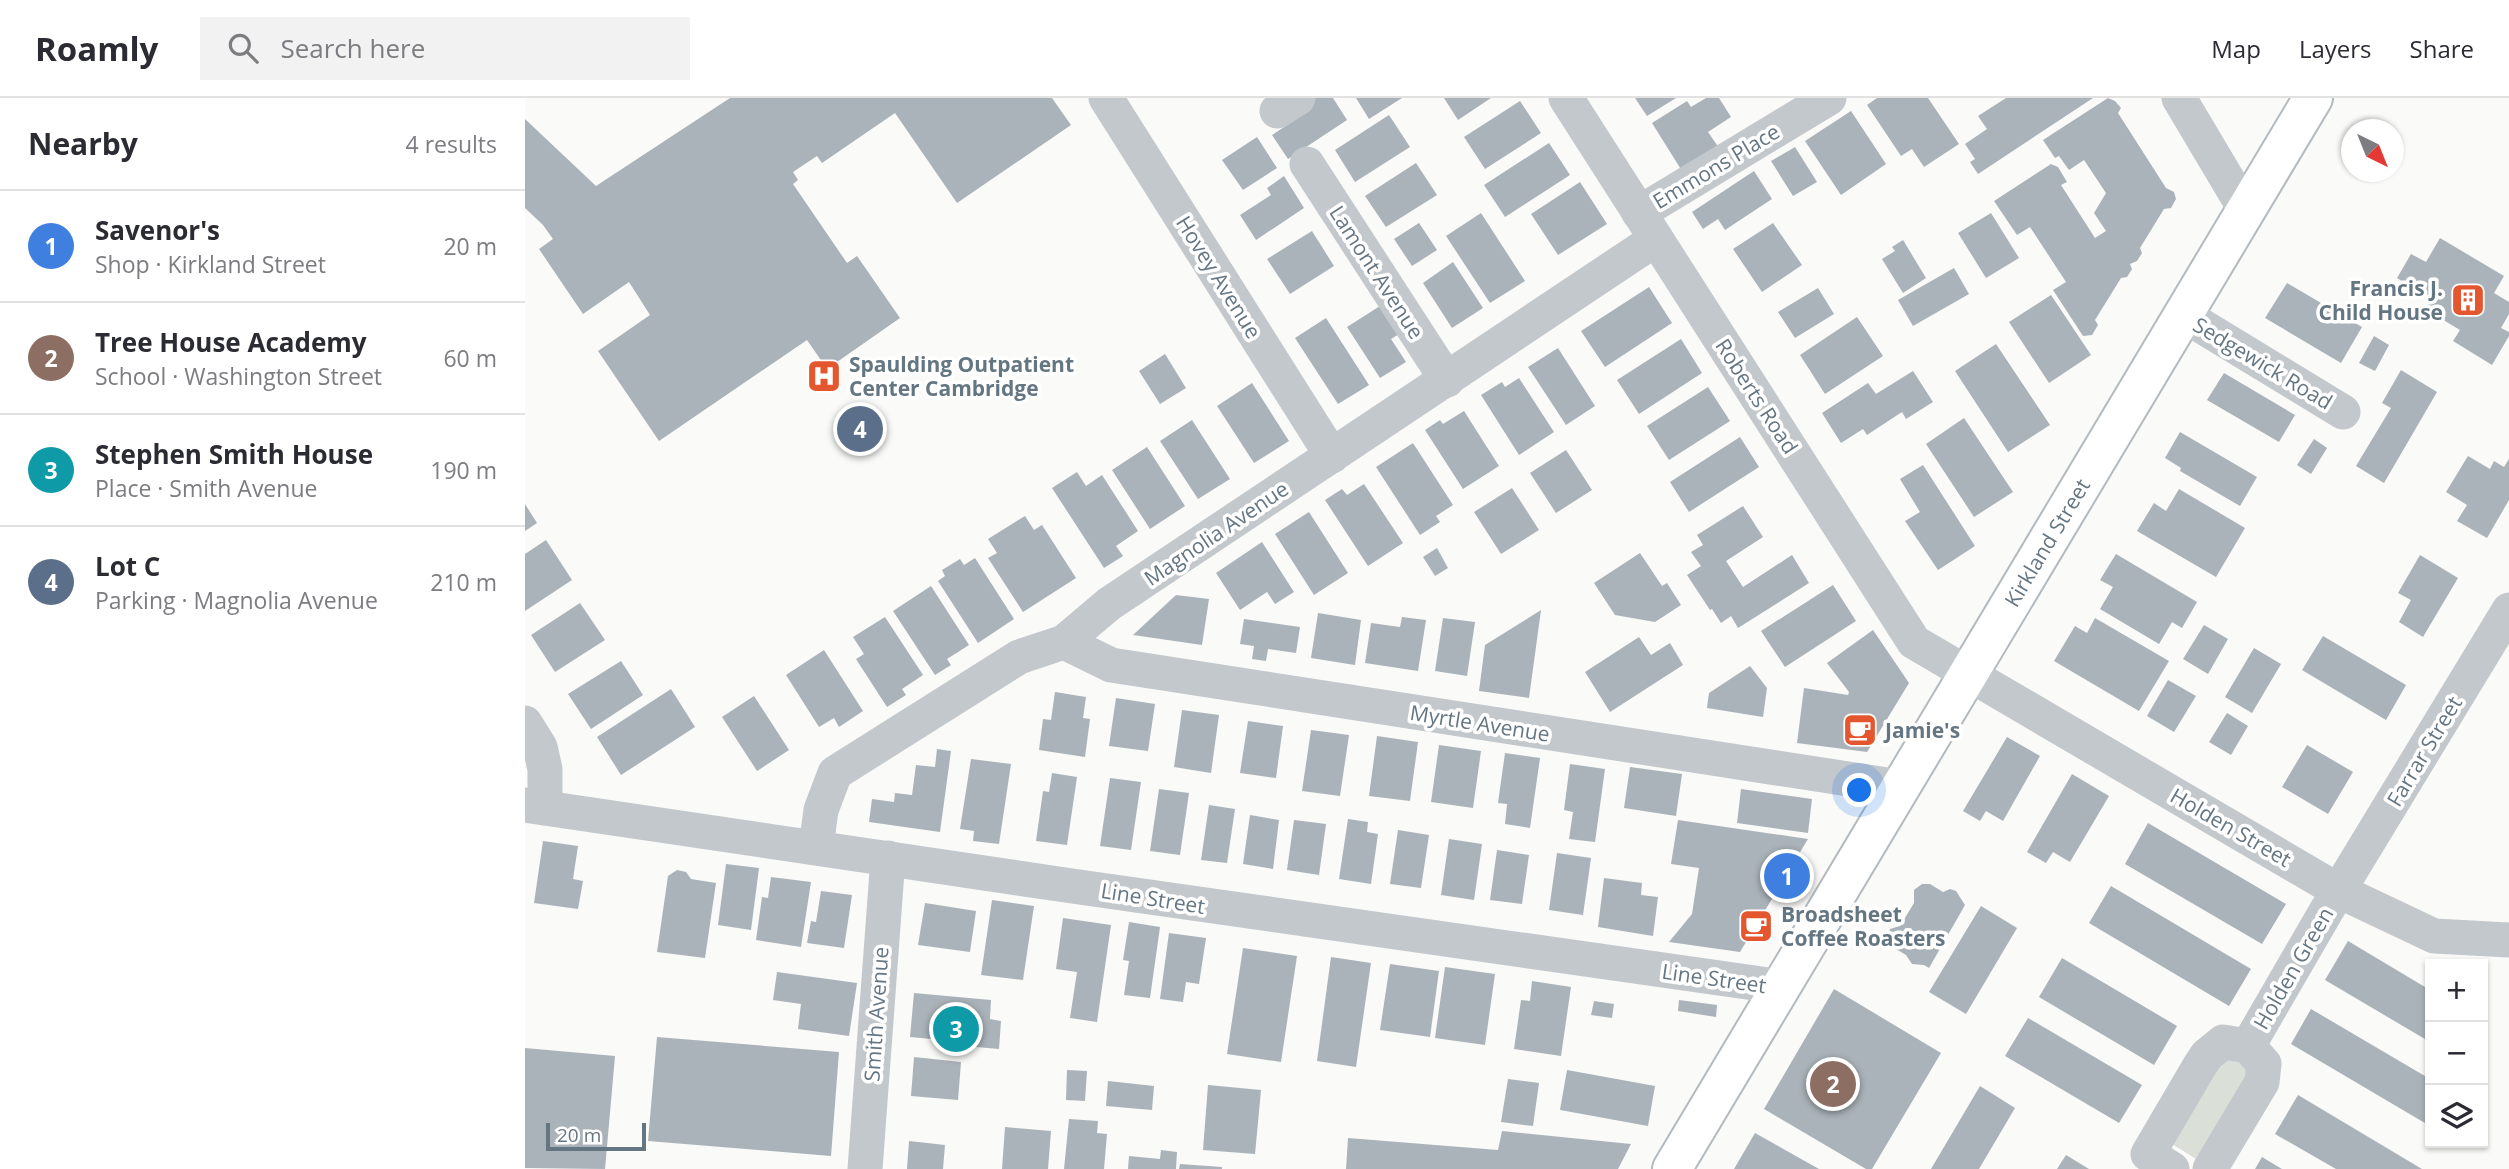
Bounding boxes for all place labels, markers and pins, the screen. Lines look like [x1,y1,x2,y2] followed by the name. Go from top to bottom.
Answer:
[2319,274,2443,326] place label: Francis J. Child House
[2449,281,2487,319] building icon: Francis J. Child House
[849,350,1074,402] place label: Spaulding Outpatient Center Cambridge
[805,357,843,395] hospital icon: Spaulding Outpatient Center Cambridge
[837,403,883,455] pin: 4
[1841,711,1879,749] cafe icon: Jamie's
[1883,716,1960,744] place label: Jamie's
[1764,850,1810,902] pin: 1
[1781,900,1945,952] place label: Broadsheet Coffee Roasters
[1737,907,1775,945] cafe icon: Broadsheet Coffee Roasters
[933,1003,979,1055] pin: 3
[1810,1058,1856,1110] pin: 2

